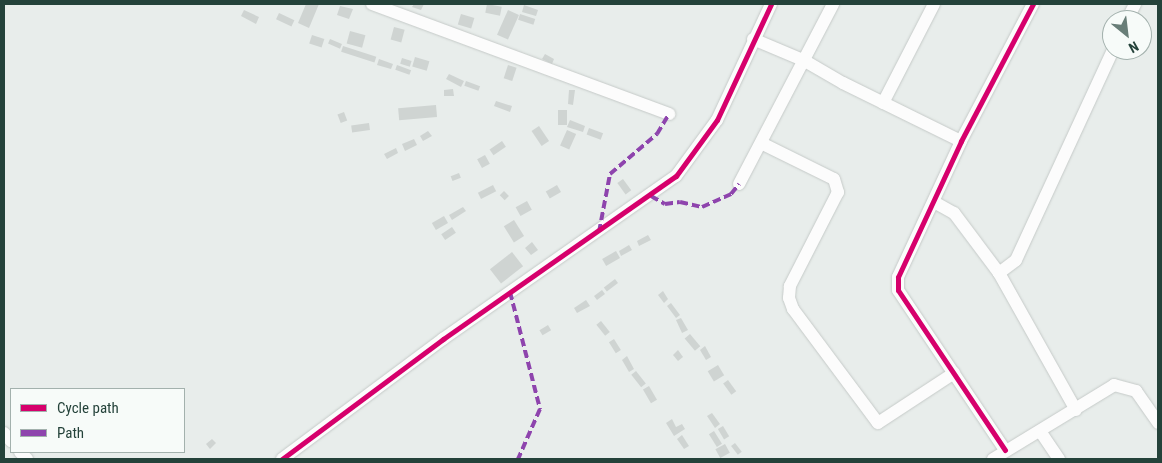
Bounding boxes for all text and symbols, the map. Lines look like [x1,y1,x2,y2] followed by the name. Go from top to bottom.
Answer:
[1102,10,1152,60] north arrow
[1126,38,1141,56] text: N
[10,388,185,453] legend
[57,399,119,417] text: Cycle path
[57,424,84,442] text: Path

